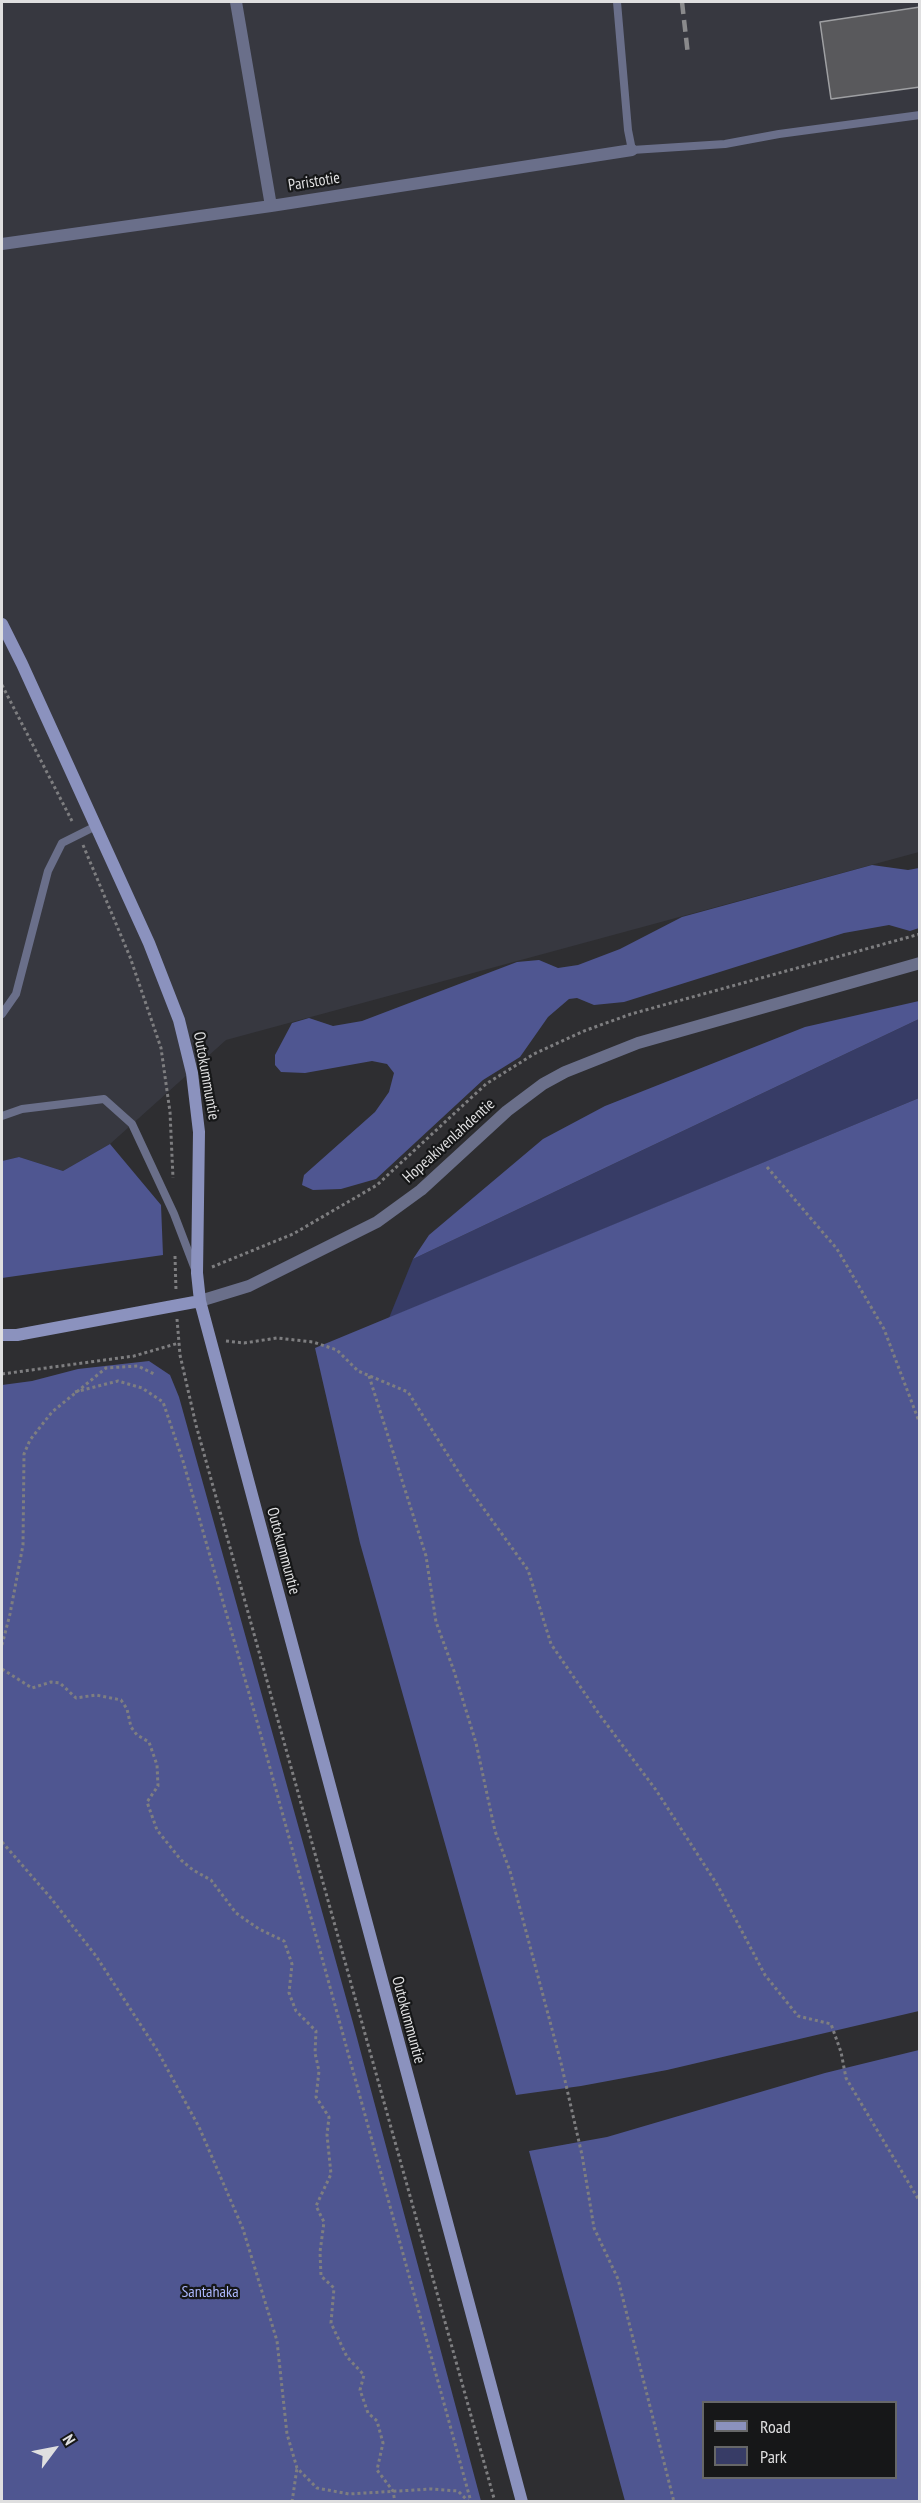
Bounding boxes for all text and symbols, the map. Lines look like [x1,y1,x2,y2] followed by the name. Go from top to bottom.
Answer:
[287,168,341,196] street label: Paristotie
[189,1030,223,1122] street label: Outokummuntie
[399,1095,499,1187] street label: Hopeakivenlahdentie
[262,1505,304,1597] street label: Outokummuntie
[387,1974,429,2066] street label: Outokummuntie
[181,2282,239,2302] park label: Santahaka
[702,2401,897,2479] legend
[760,2415,791,2438] text: Road
[24,2419,84,2479] north arrow
[58,2430,80,2448] text: N
[760,2445,787,2468] text: Park

